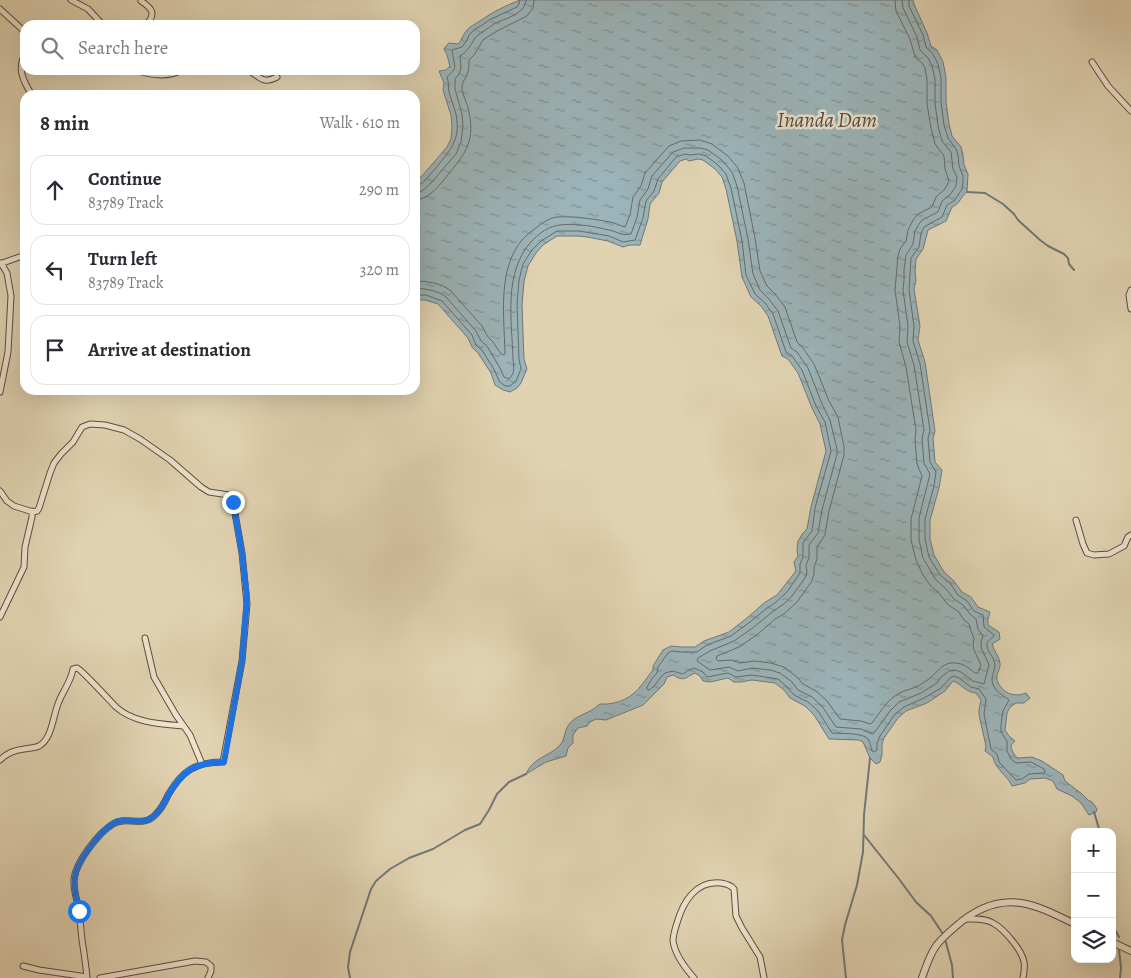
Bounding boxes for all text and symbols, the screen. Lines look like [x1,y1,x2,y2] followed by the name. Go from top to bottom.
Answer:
[20,20,420,75] search box
[38,34,66,62] icon: search
[78,35,168,61] text: Search here
[777,106,877,134] water label: Inanda Dam
[40,109,89,137] text: 8 min
[320,112,400,134] text: Walk · 610 m
[88,166,162,192] text: Continue
[41,176,69,204] icon: ahead
[359,179,399,201] text: 290 m
[88,192,164,214] text: 83789 Track
[88,246,157,272] text: Turn left
[41,256,69,284] icon: left
[360,259,399,281] text: 320 m
[88,272,164,294] text: 83789 Track
[41,336,69,364] icon: arrive
[88,337,251,363] text: Arrive at destination
[222,491,245,514] route end
[1071,828,1116,963] map controls
[1071,828,1116,873] button: +
[1071,873,1116,918] button: −
[68,900,91,923] route start
[1071,918,1116,963] button: layers

